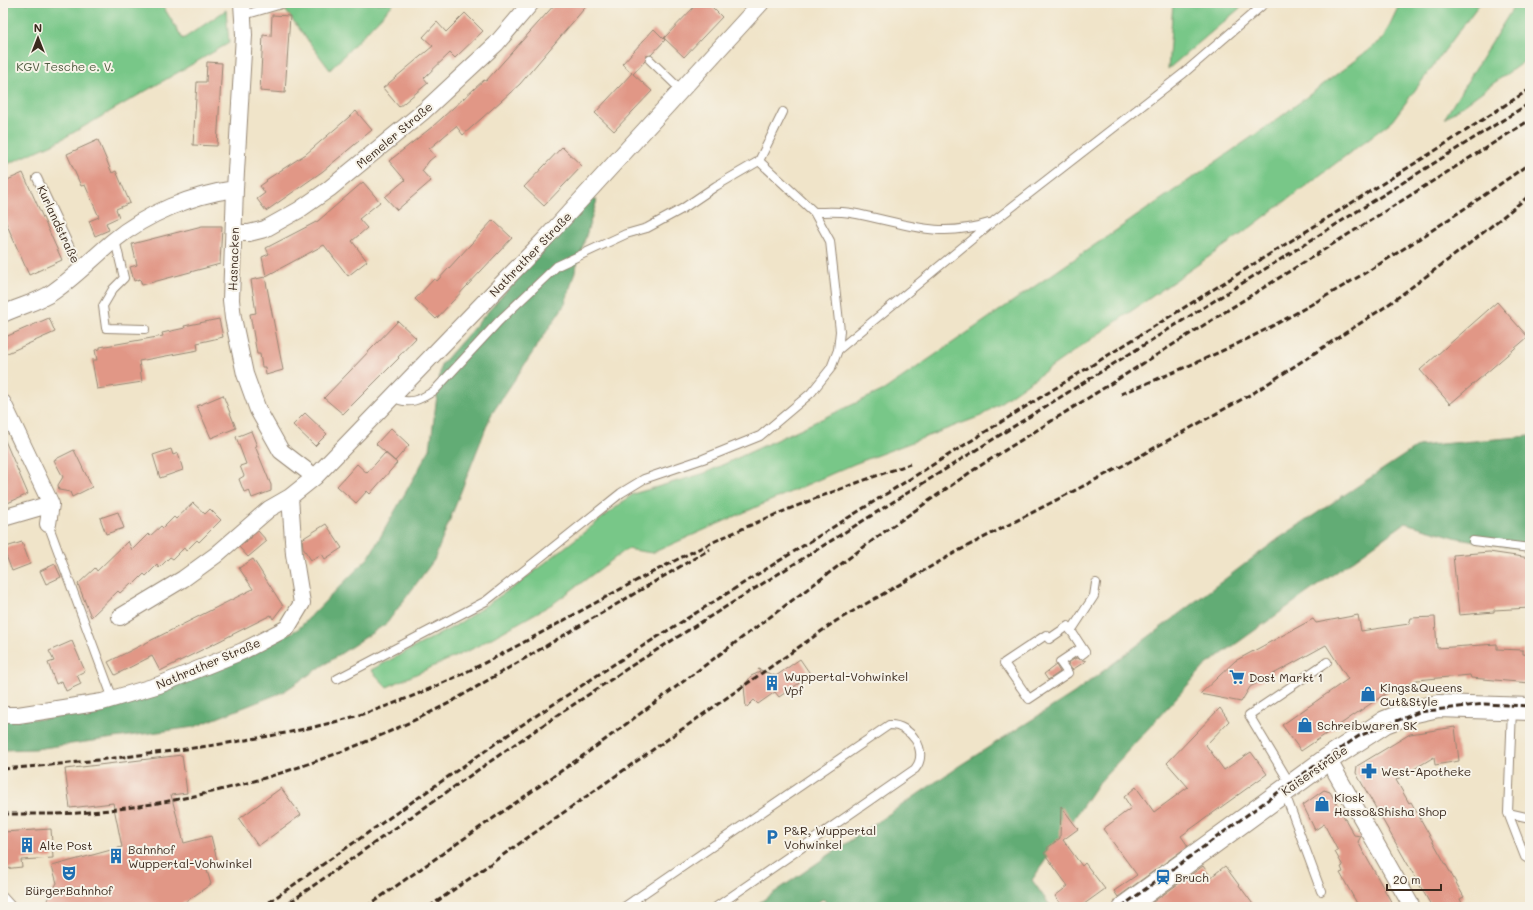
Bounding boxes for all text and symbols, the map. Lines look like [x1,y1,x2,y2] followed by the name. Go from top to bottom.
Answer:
[18,18,58,58] north arrow
[34,20,42,35] text: N
[16,58,114,74] park label: KGV Tesche e. V.
[353,98,435,172] street label: Memeler Straße
[34,182,84,266] street label: Kurlandstraße
[485,208,575,300] street label: Nathrather Straße
[224,227,242,291] street label: Hasnacken
[153,634,263,692] street label: Nathrather Straße
[784,668,908,698] place label: Wuppertal-Vohwinkel Vpf
[1228,668,1246,686] supermarket icon: Dost Markt 1
[1249,669,1323,685] place label: Dost Markt 1
[763,674,781,692] building icon: Wuppertal-Vohwinkel Vpf
[1380,679,1463,709] place label: Kings&Queens Cut&Style
[1359,685,1377,703] shop icon: Kings&Queens Cut&Style
[1296,716,1314,734] shop icon: Schreibwaren SK
[1317,717,1418,733] place label: Schreibwaren SK
[1278,741,1350,799] street label: Kaiserstraße
[1360,762,1378,780] pharmacy icon: West-Apotheke
[1381,763,1471,779] place label: West-Apotheke
[1334,789,1447,819] place label: Kiosk Hasso&Shisha Shop
[1313,795,1331,813] shop icon: Kiosk Hasso&Shisha Shop
[784,822,876,852] place label: P&R, Wuppertal Vohwinkel
[763,828,781,846] parking icon: P&R, Wuppertal Vohwinkel
[18,836,36,854] building icon: Alte Post
[39,837,92,853] place label: Alte Post
[128,841,252,871] place label: Bahnhof Wuppertal-Vohwinkel
[107,847,125,865] building icon: Bahnhof Wuppertal-Vohwinkel
[60,864,78,882] theatre icon: BürgerBahnhof
[1387,866,1441,892] scale bar
[1154,868,1172,886] station icon: Bruch
[1175,869,1209,885] place label: Bruch
[1393,871,1421,887] text: 20 m
[25,882,113,898] place label: BürgerBahnhof

